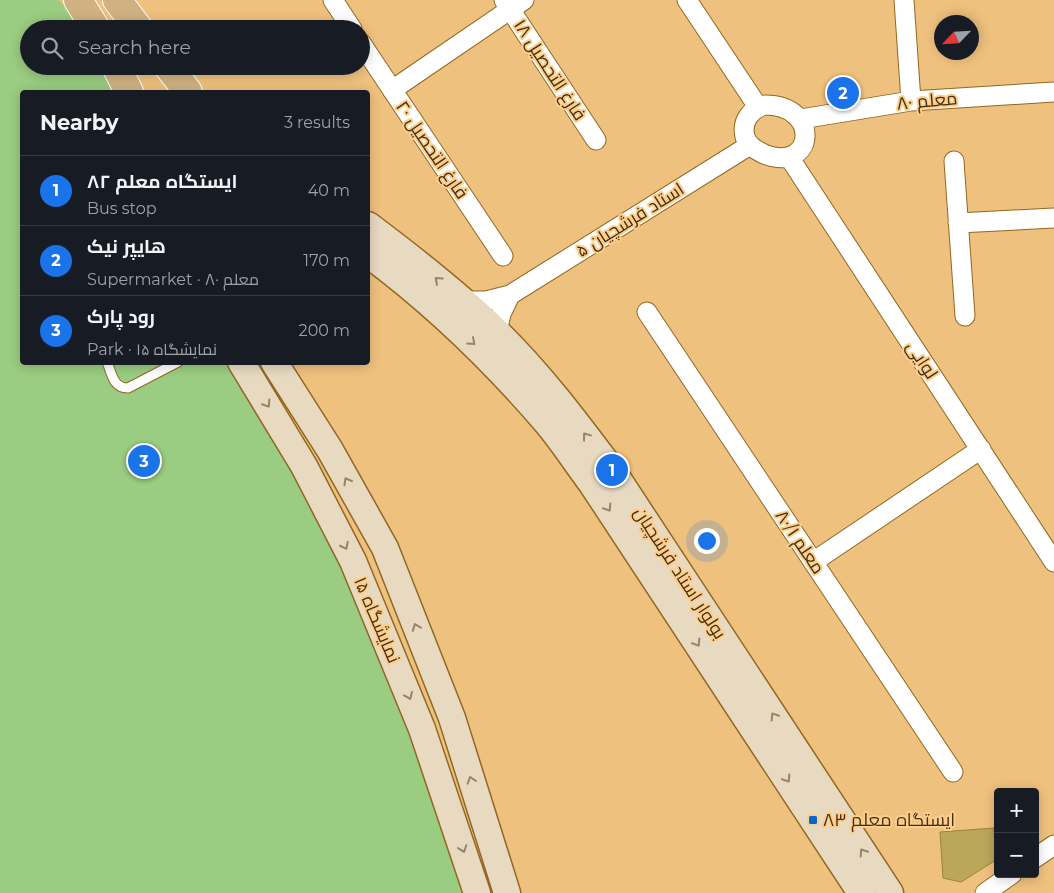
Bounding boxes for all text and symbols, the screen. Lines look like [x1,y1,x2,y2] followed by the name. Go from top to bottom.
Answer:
[508,15,591,125] street label: فارغ التحصیل ۱۸
[934,15,979,60] north arrow
[20,20,370,75] search box
[38,34,66,62] icon: search
[78,36,191,59] text: Search here
[827,74,859,112] pin: 2
[896,87,958,116] street label: معلم ۸۰
[390,97,473,204] street label: فارغ التحصیل ۲۰
[40,110,119,135] text: Nearby
[284,113,350,132] text: 3 results
[87,170,237,193] text: ایستگاه معلم ۸۲
[572,178,688,263] street label: استاد فرشچیان ۵
[53,181,59,200] text: 1
[308,181,350,200] text: 40 m
[87,199,157,218] text: Bus stop
[87,235,166,258] text: هایپر نیک
[51,251,61,270] text: 2
[303,251,350,270] text: 170 m
[87,270,259,289] text: Supermarket · معلم ۸۰
[435,277,444,286] one-way arrow
[87,305,155,328] text: رود پارک
[51,321,61,340] text: 3
[299,321,350,340] text: 200 m
[466,336,475,345] one-way arrow
[902,337,942,383] street label: لوایی
[87,340,217,359] text: Park · نمایشگاه ۱۵
[260,399,270,408] one-way arrow
[584,433,592,442] one-way arrow
[128,442,160,480] pin: 3
[596,451,628,489] pin: 1
[343,477,353,486] one-way arrow
[602,502,611,511] one-way arrow
[628,503,731,644] street label: بولوار استاد فرشچیان
[770,506,829,579] street label: معلم ۸۰/۱
[694,528,720,554] your location
[339,541,349,550] one-way arrow
[349,574,405,666] street label: نمایشگاه ۱۵
[412,623,422,632] one-way arrow
[691,638,700,647] one-way arrow
[402,691,413,700] one-way arrow
[771,712,780,722] one-way arrow
[780,774,790,783] one-way arrow
[467,776,477,785] one-way arrow
[994,788,1039,878] map controls
[994,788,1039,833] button: +
[823,809,955,832] place label: ایستگاه معلم ۸۳
[807,814,819,826] marker: ایستگاه معلم ۸۳
[994,833,1039,878] button: −
[457,844,467,853] one-way arrow
[860,848,869,858] one-way arrow

